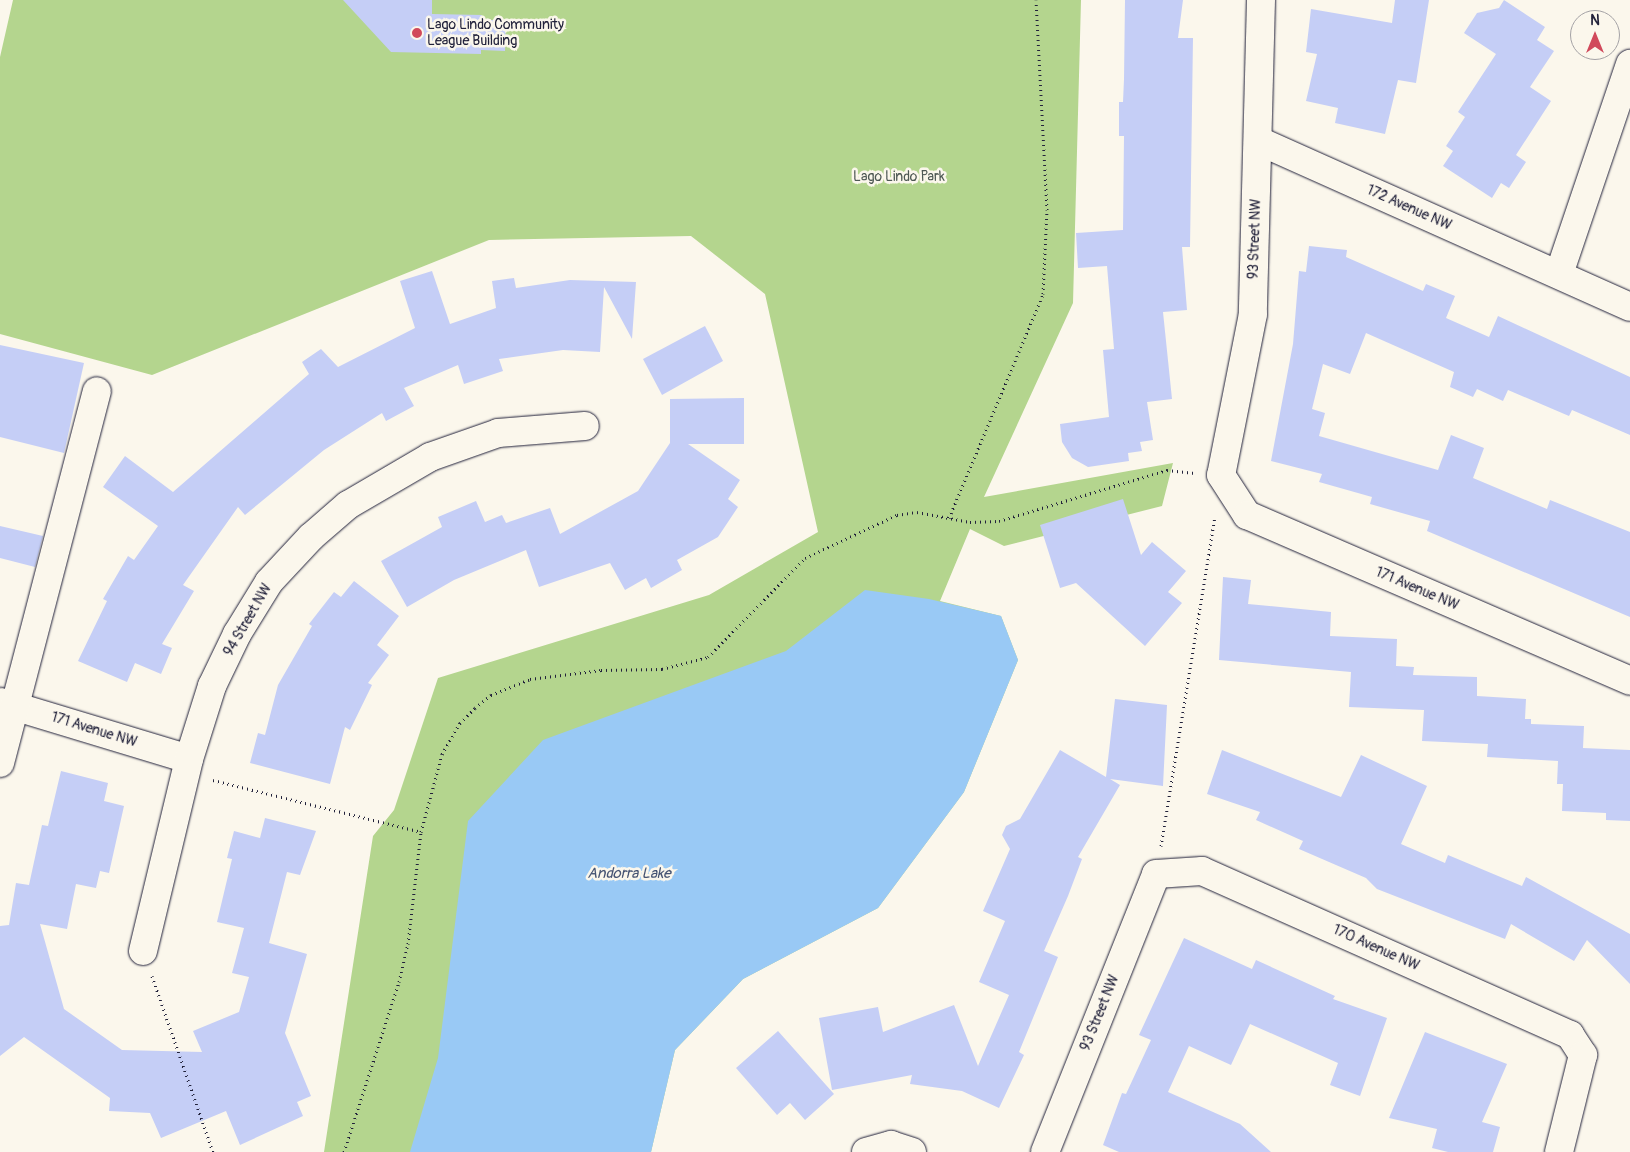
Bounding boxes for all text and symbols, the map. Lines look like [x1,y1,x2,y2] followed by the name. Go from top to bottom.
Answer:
[1570,10,1620,60] north arrow
[1590,12,1600,29] text: N
[427,17,564,49] place label: Lago Lindo Community League Building
[411,27,423,39] marker: Lago Lindo Community League Building
[853,169,945,185] park label: Lago Lindo Park
[1364,182,1454,234] street label: 172 Avenue NW
[1245,198,1265,280] street label: 93 Street NW
[1373,564,1461,614] street label: 171 Avenue NW
[221,581,275,659] street label: 94 Street NW
[49,709,139,751] street label: 171 Avenue NW
[587,865,671,883] water label: Andorra Lake
[1330,921,1422,975] street label: 170 Avenue NW
[1077,973,1123,1053] street label: 93 Street NW

